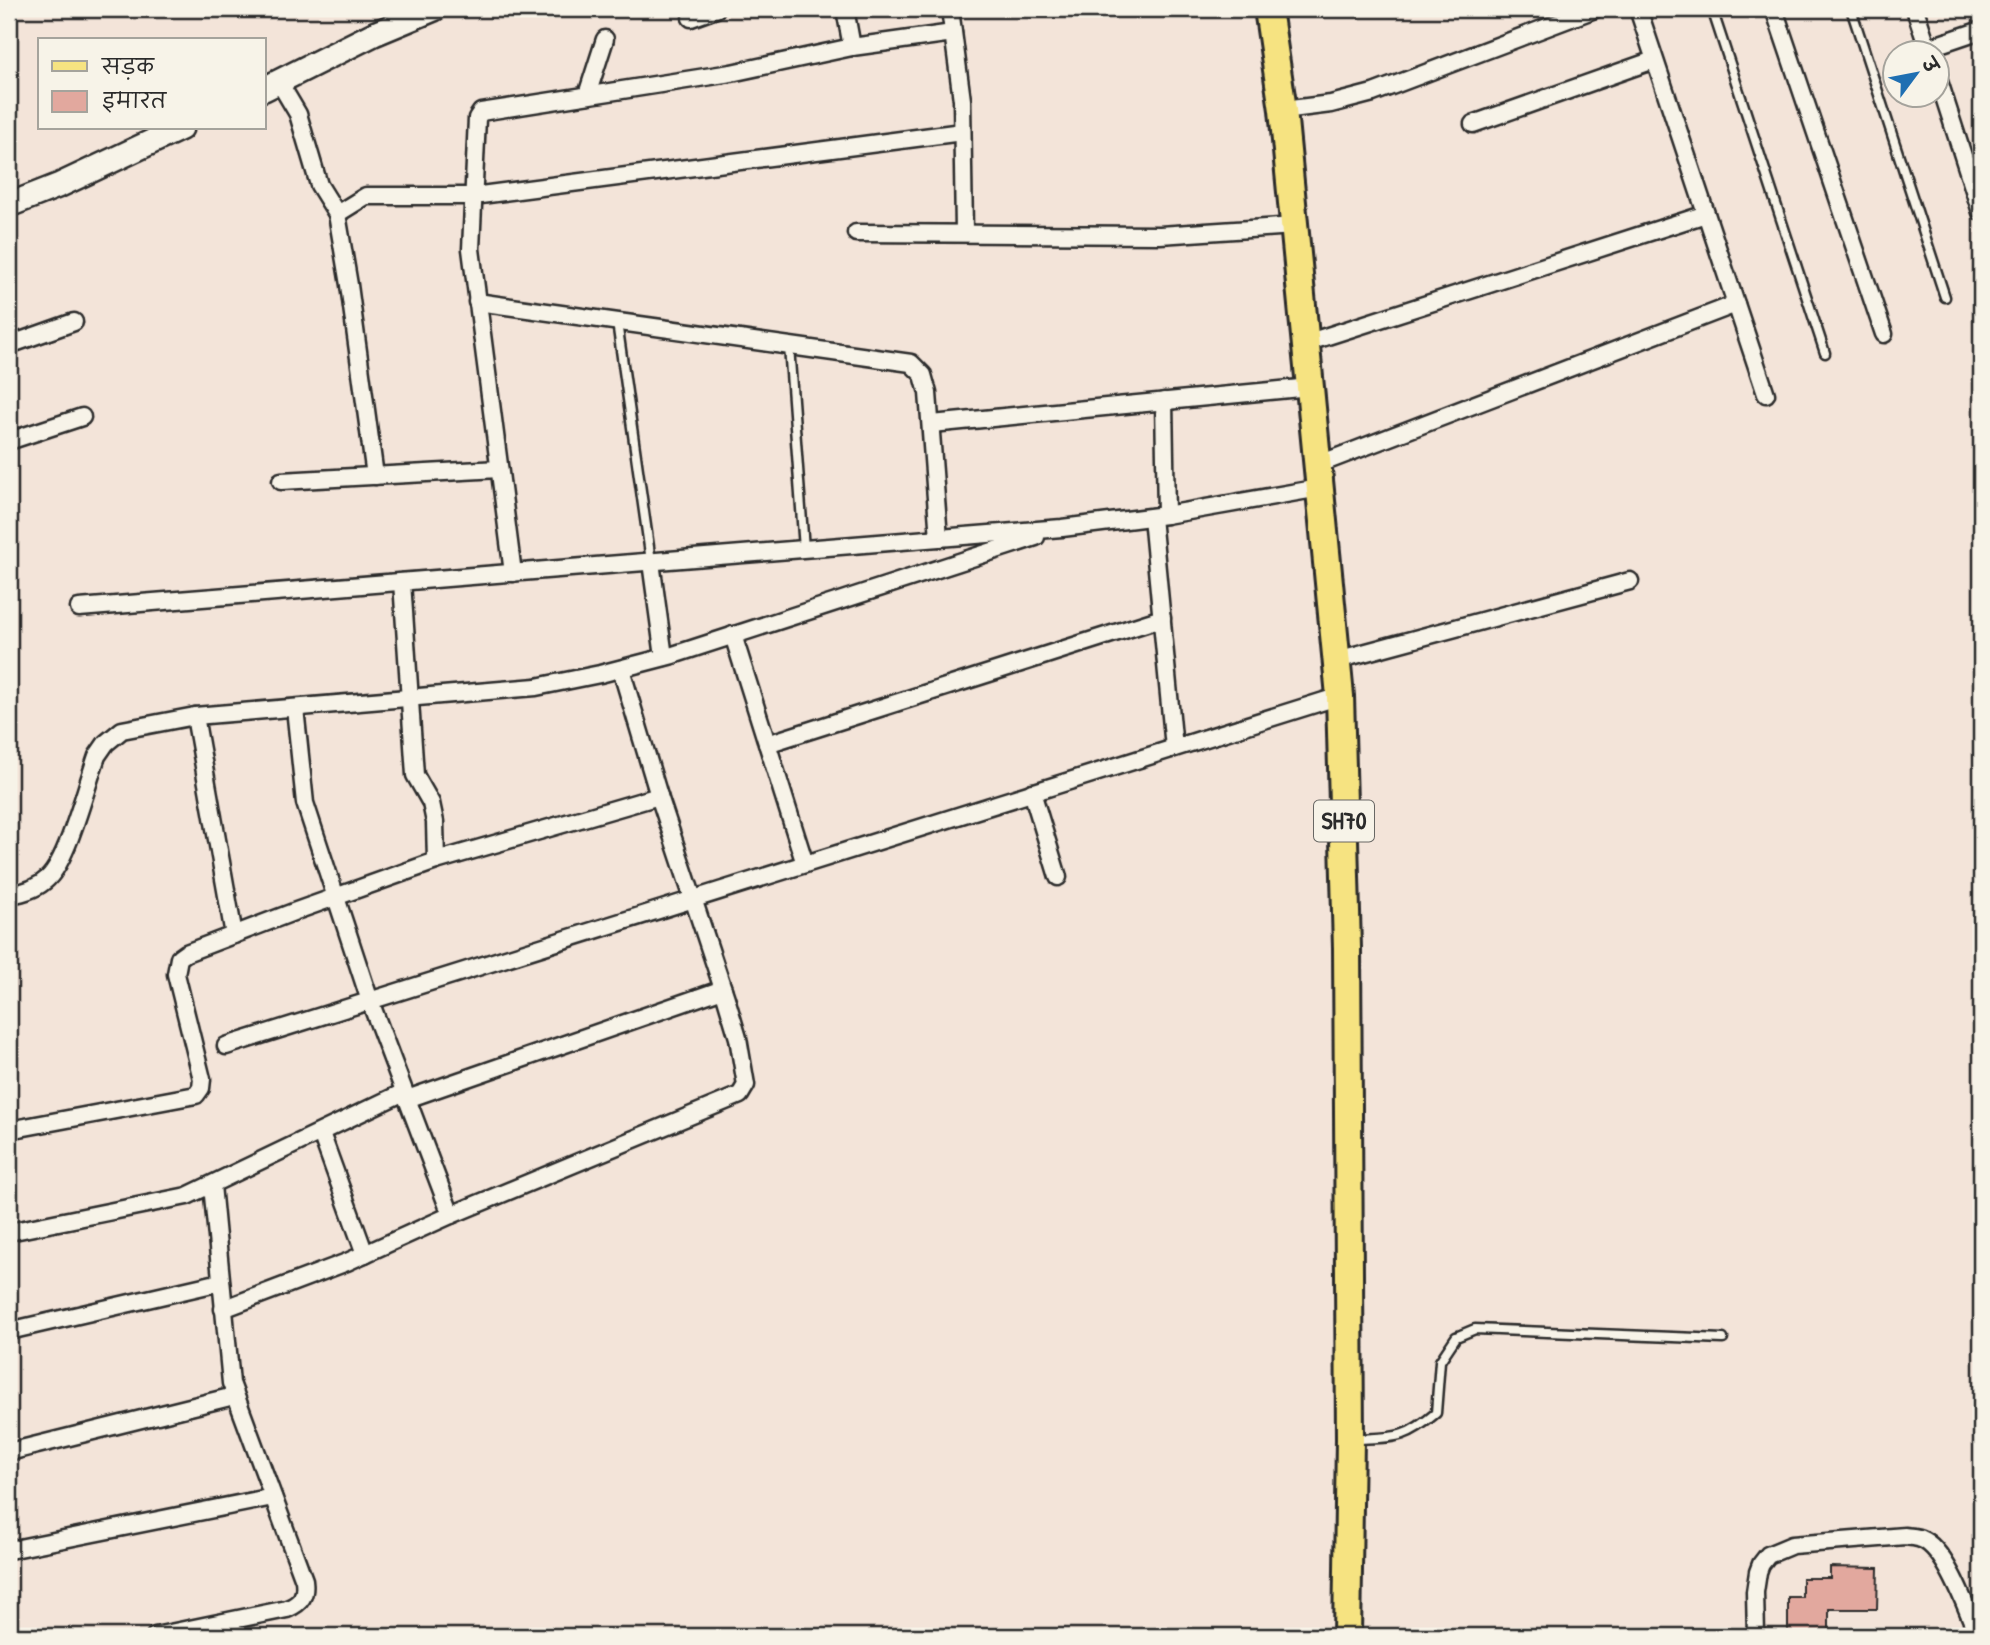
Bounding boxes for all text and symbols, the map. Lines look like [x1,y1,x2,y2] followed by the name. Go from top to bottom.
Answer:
[38,38,266,130] legend
[1882,38,1952,108] north arrow
[1915,51,1946,79] text: उ
[101,52,155,81] text: सड़क
[102,86,168,115] text: इमारत
[1314,800,1374,842] road number: SH70

